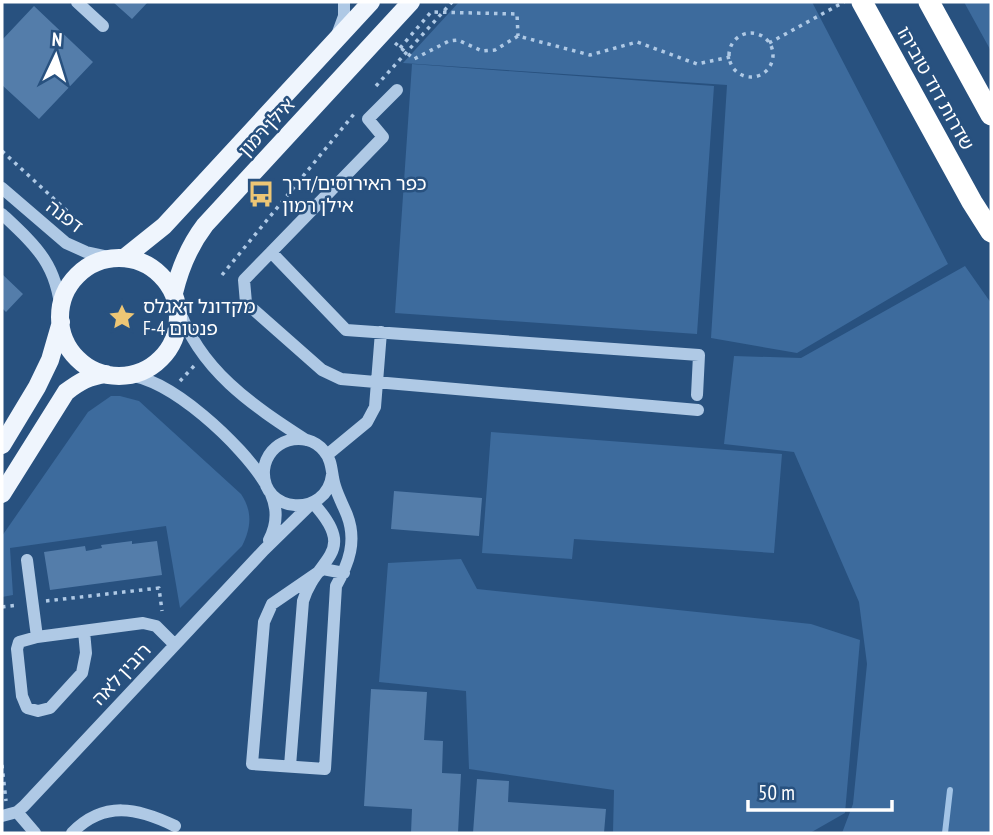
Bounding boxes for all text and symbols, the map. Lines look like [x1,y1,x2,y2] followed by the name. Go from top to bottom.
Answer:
[21,21,91,91] north arrow
[892,22,980,154] street label: שדרות דוד טוביהו
[51,27,63,51] text: N
[233,93,299,161] street label: אילן רמון
[282,171,426,217] place label: כפר האירוסים/דרך אילן רמון
[246,179,276,209] bus stop icon: כפר האירוסים/דרך אילן רמון
[42,194,88,238] street label: דפנה
[143,294,256,340] place label: מקדונל דאגלס F-4 פנטום
[107,302,137,332] place icon: מקדונל דאגלס F-4 פנטום
[86,638,156,710] street label: רובין לאה
[748,768,892,812] scale bar
[758,779,795,806] text: 50 m

